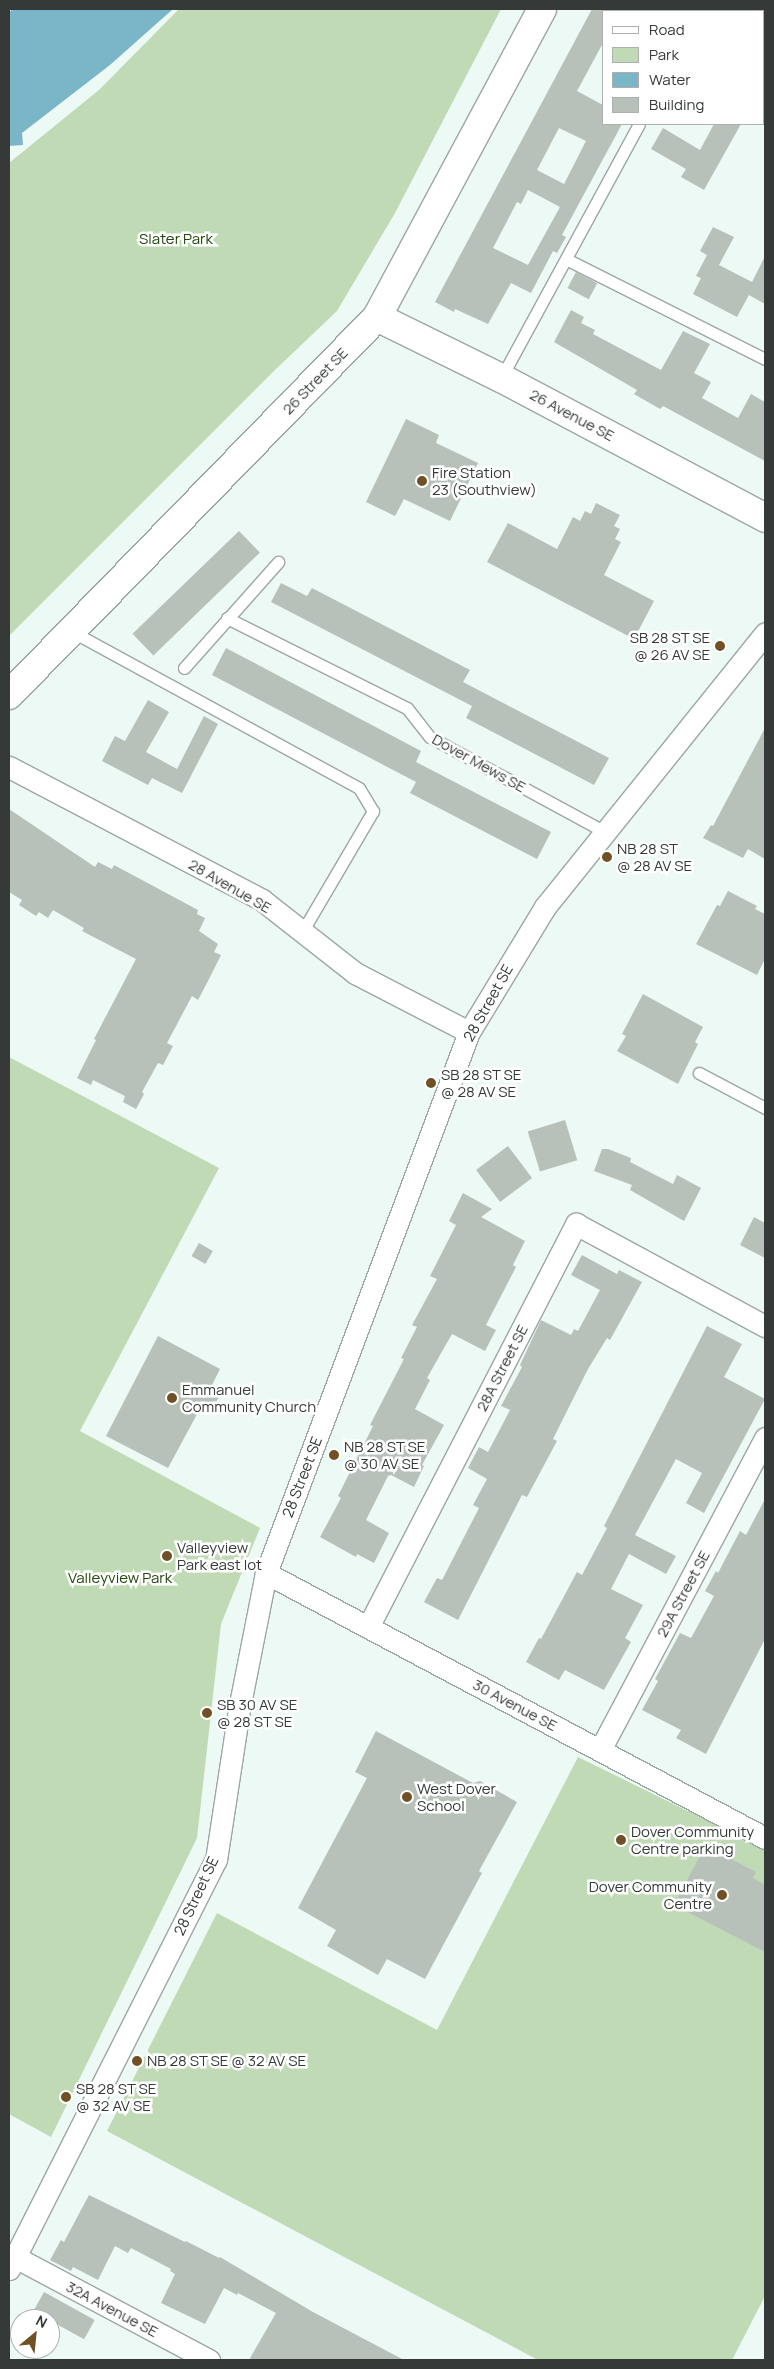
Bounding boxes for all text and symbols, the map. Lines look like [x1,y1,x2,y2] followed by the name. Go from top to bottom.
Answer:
[602,10,764,125] legend
[649,19,685,40] text: Road
[649,44,679,65] text: Park
[649,69,691,90] text: Water
[649,94,704,115] text: Building
[139,230,213,248] park label: Slater Park
[279,344,351,418] street label: 26 Street SE
[527,385,617,445] street label: 26 Avenue SE
[432,463,537,498] place label: Fire Station 23 (Southview)
[416,475,428,487] marker: Fire Station 23 (Southview)
[629,628,710,663] place label: SB 28 ST SE @ 26 AV SE
[714,640,726,652] marker: SB 28 ST SE @ 26 AV SE
[429,730,529,796] street label: Dover Mews SE
[617,839,692,874] place label: NB 28 ST @ 28 AV SE
[601,851,613,863] marker: NB 28 ST @ 28 AV SE
[185,855,275,917] street label: 28 Avenue SE
[459,961,517,1045] street label: 28 Street SE
[441,1065,522,1100] place label: SB 28 ST SE @ 28 AV SE
[425,1077,437,1089] marker: SB 28 ST SE @ 28 AV SE
[473,1322,531,1414] street label: 28A Street SE
[182,1380,316,1415] place label: Emmanuel Community Church
[166,1392,178,1404] marker: Emmanuel Community Church
[278,1434,326,1520] street label: 28 Street SE
[344,1437,426,1472] place label: NB 28 ST SE @ 30 AV SE
[328,1449,340,1461] marker: NB 28 ST SE @ 30 AV SE
[177,1538,262,1573] place label: Valleyview Park east lot
[653,1548,713,1640] street label: 29A Street SE
[161,1550,173,1562] marker: Valleyview Park east lot
[68,1569,172,1587] park label: Valleyview Park
[470,1675,560,1735] street label: 30 Avenue SE
[217,1695,297,1730] place label: SB 30 AV SE @ 28 ST SE
[201,1707,213,1719] marker: SB 30 AV SE @ 28 ST SE
[417,1779,496,1814] place label: West Dover School
[401,1791,413,1803] marker: West Dover School
[631,1822,754,1857] place label: Dover Community Centre parking
[615,1834,627,1846] marker: Dover Community Centre parking
[170,1854,222,1938] street label: 28 Street SE
[589,1877,712,1912] place label: Dover Community Centre
[716,1889,728,1901] marker: Dover Community Centre
[147,2052,306,2070] place label: NB 28 ST SE @ 32 AV SE
[131,2055,143,2067] marker: NB 28 ST SE @ 32 AV SE
[76,2079,157,2114] place label: SB 28 ST SE @ 32 AV SE
[60,2091,72,2103] marker: SB 28 ST SE @ 32 AV SE
[63,2277,161,2341] street label: 32A Avenue SE
[10,2309,60,2359] north arrow
[33,2310,51,2332] text: N

